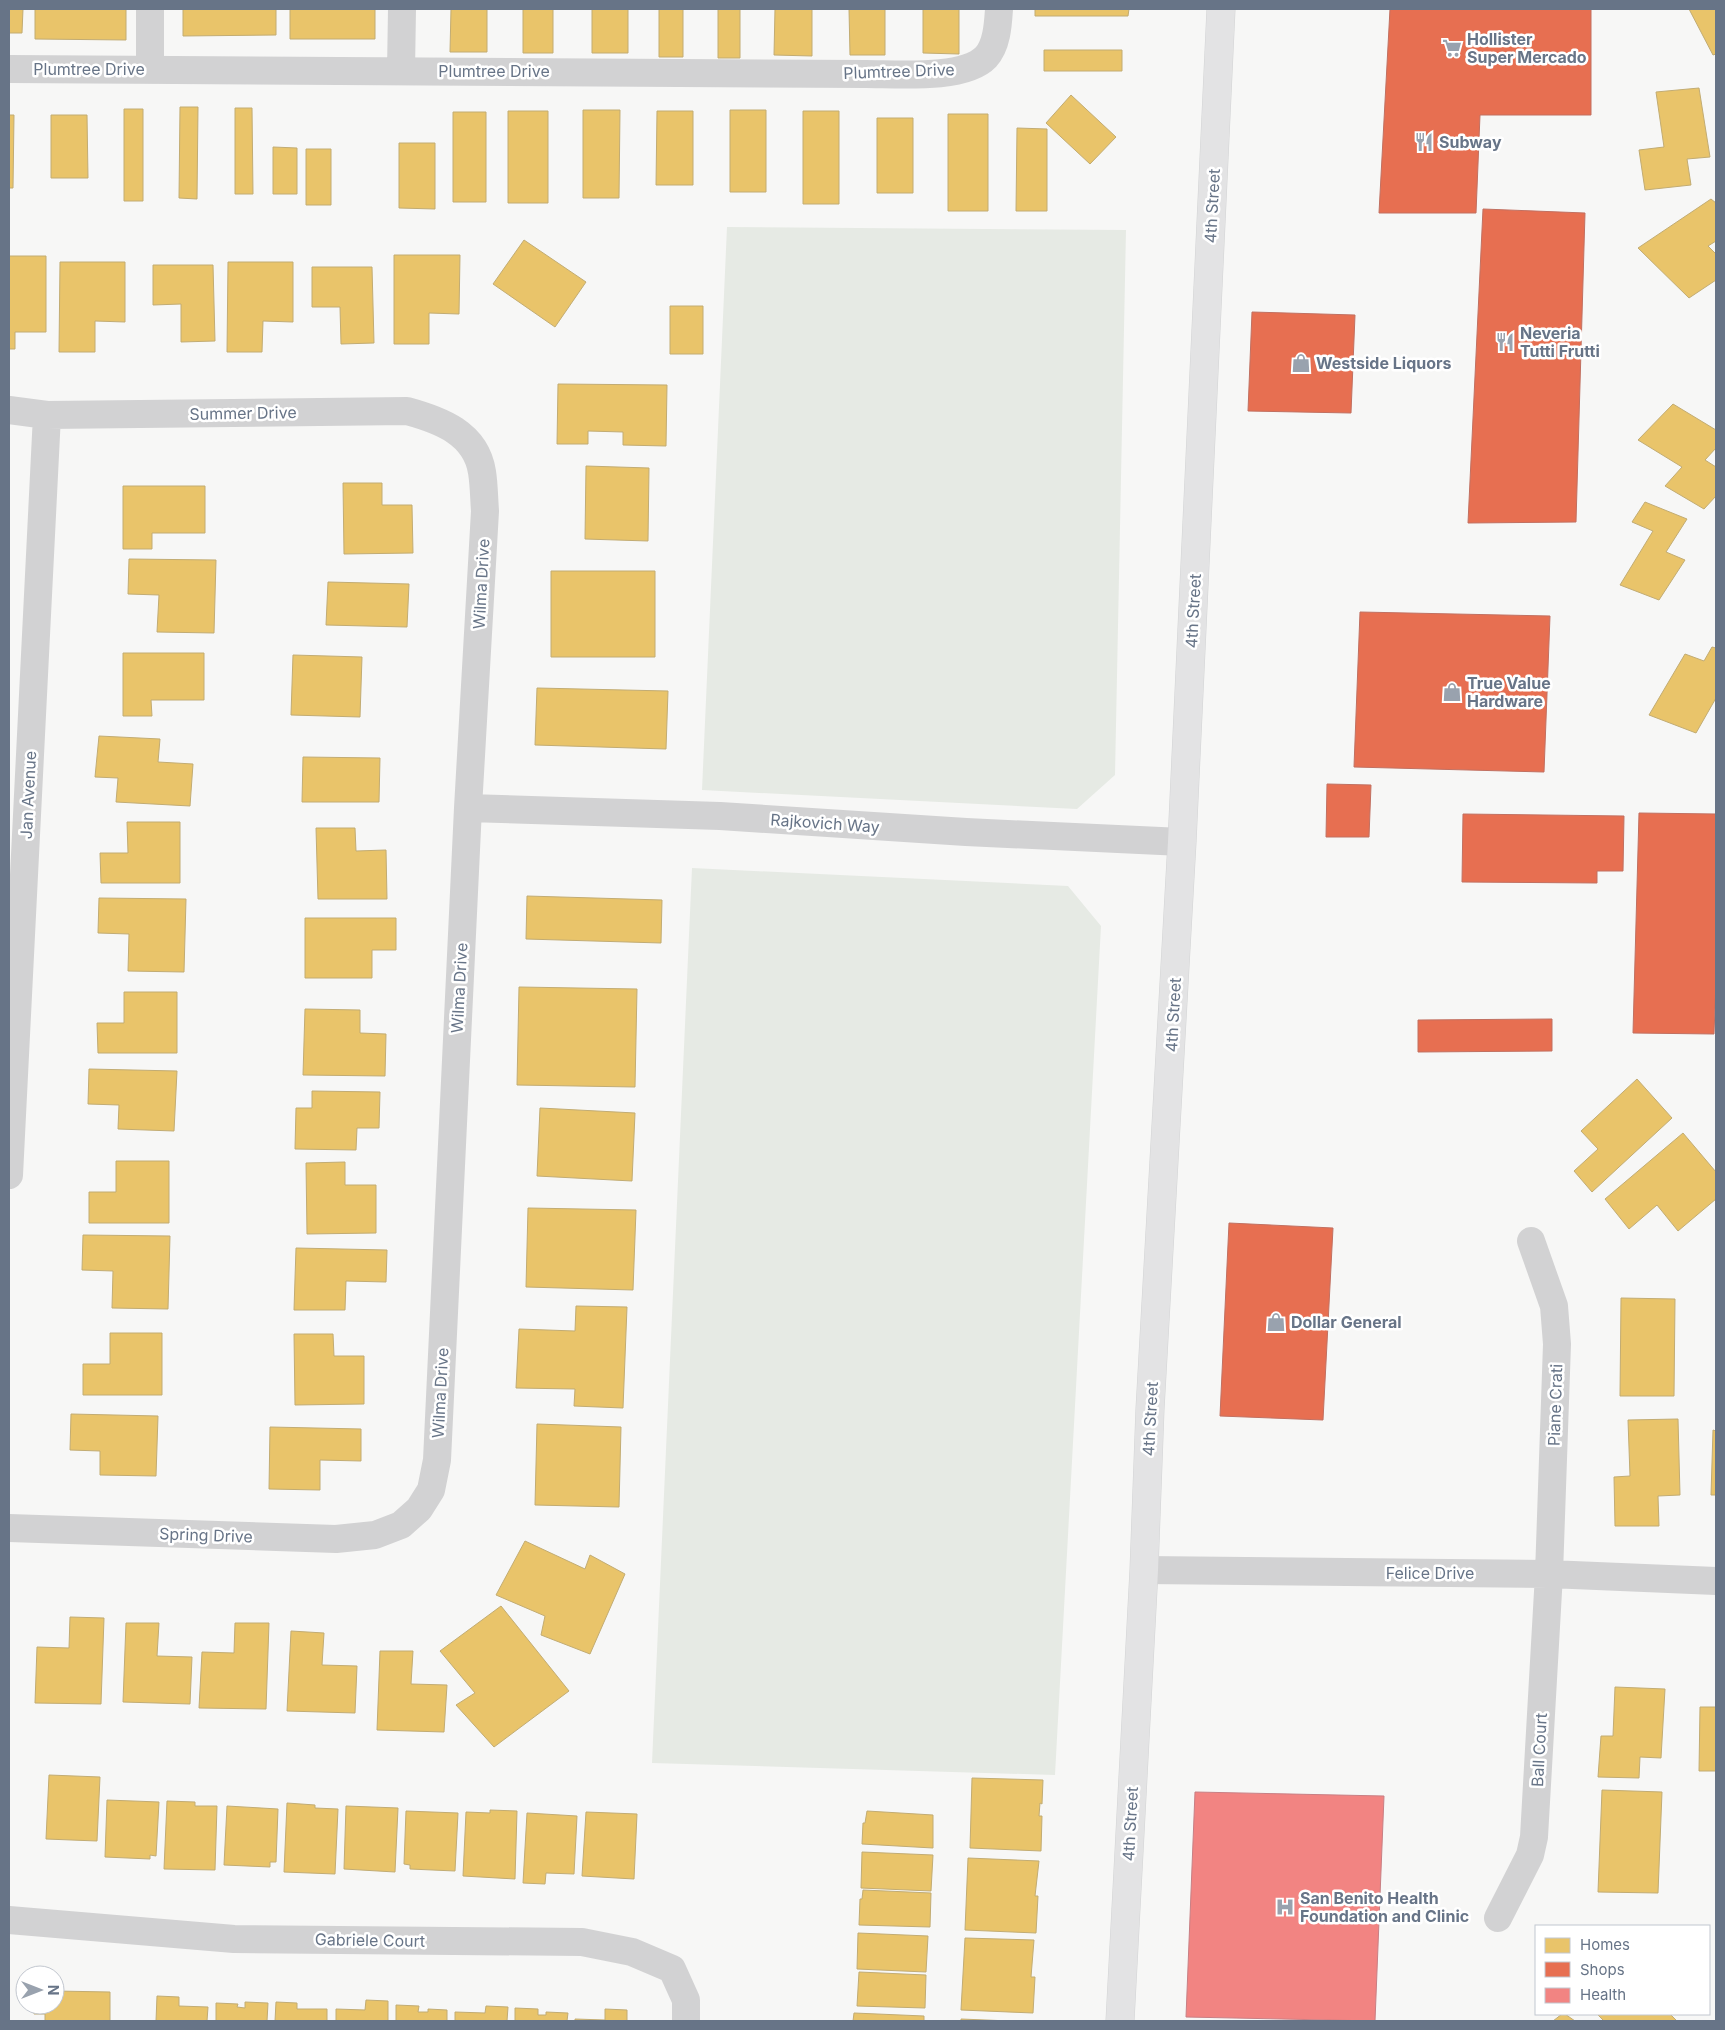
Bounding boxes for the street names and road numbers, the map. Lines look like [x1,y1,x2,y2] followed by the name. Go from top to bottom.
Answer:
[33,59,145,79] street label: Plumtree Drive
[843,59,955,83] street label: Plumtree Drive
[438,61,550,81] street label: Plumtree Drive
[1200,168,1224,244] street label: 4th Street
[189,402,297,424] street label: Summer Drive
[469,538,493,630] street label: Wilma Drive
[1181,573,1205,649] street label: 4th Street
[16,750,40,840] street label: Jan Avenue
[770,809,880,837] street label: Rajkovich Way
[447,942,471,1034] street label: Wilma Drive
[1161,977,1185,1053] street label: 4th Street
[428,1347,452,1439] street label: Wilma Drive
[1544,1364,1566,1446] street label: Piane Crati
[1138,1381,1162,1457] street label: 4th Street
[159,1523,253,1547] street label: Spring Drive
[1386,1563,1474,1583] street label: Felice Drive
[1527,1713,1551,1787] street label: Ball Court
[1118,1786,1142,1862] street label: 4th Street
[315,1929,425,1951] street label: Gabriele Court

